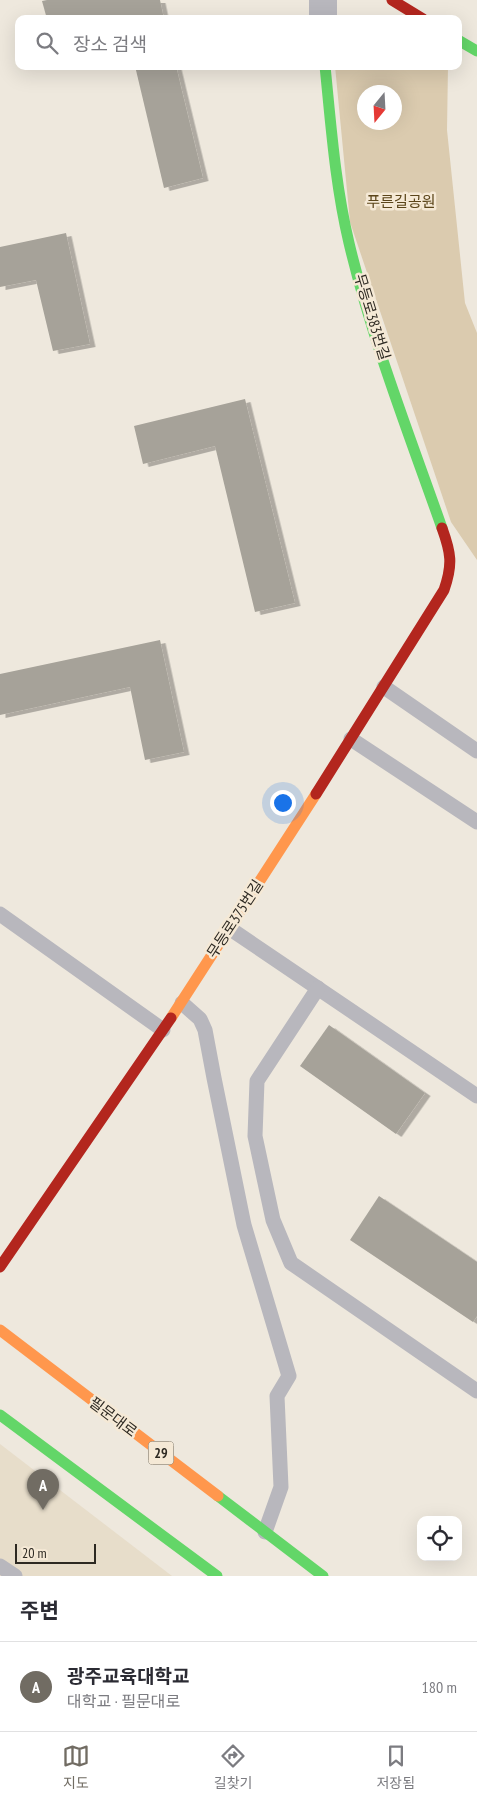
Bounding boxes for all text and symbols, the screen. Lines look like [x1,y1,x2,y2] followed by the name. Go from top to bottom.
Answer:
[15,15,462,70] search box
[33,29,61,57] icon: search
[73,32,147,56] text: 장소 검색
[357,85,402,130] north arrow
[366,192,436,211] park label: 푸른길공원
[350,271,395,362] street label: 무등로383번길
[270,790,296,816] your location
[202,876,267,961] street label: 무등로375번길
[86,1392,141,1441] street label: 필문대로
[148,1442,174,1465] road number: 29
[27,1469,59,1510] pin: A
[417,1516,462,1561] map controls
[417,1516,462,1561] button: locate
[15,1541,96,1564] scale bar
[22,1544,47,1562] text: 20 m
[20,1597,59,1624] text: 주변
[67,1664,189,1688] text: 광주교육대학교
[32,1677,40,1697] text: A
[422,1677,457,1697] text: 180 m
[67,1691,180,1711] text: 대학교 · 필문대로
[62,1742,90,1792] tab: 지도
[214,1742,253,1792] tab: 길찾기
[376,1742,415,1792] tab: 저장됨

